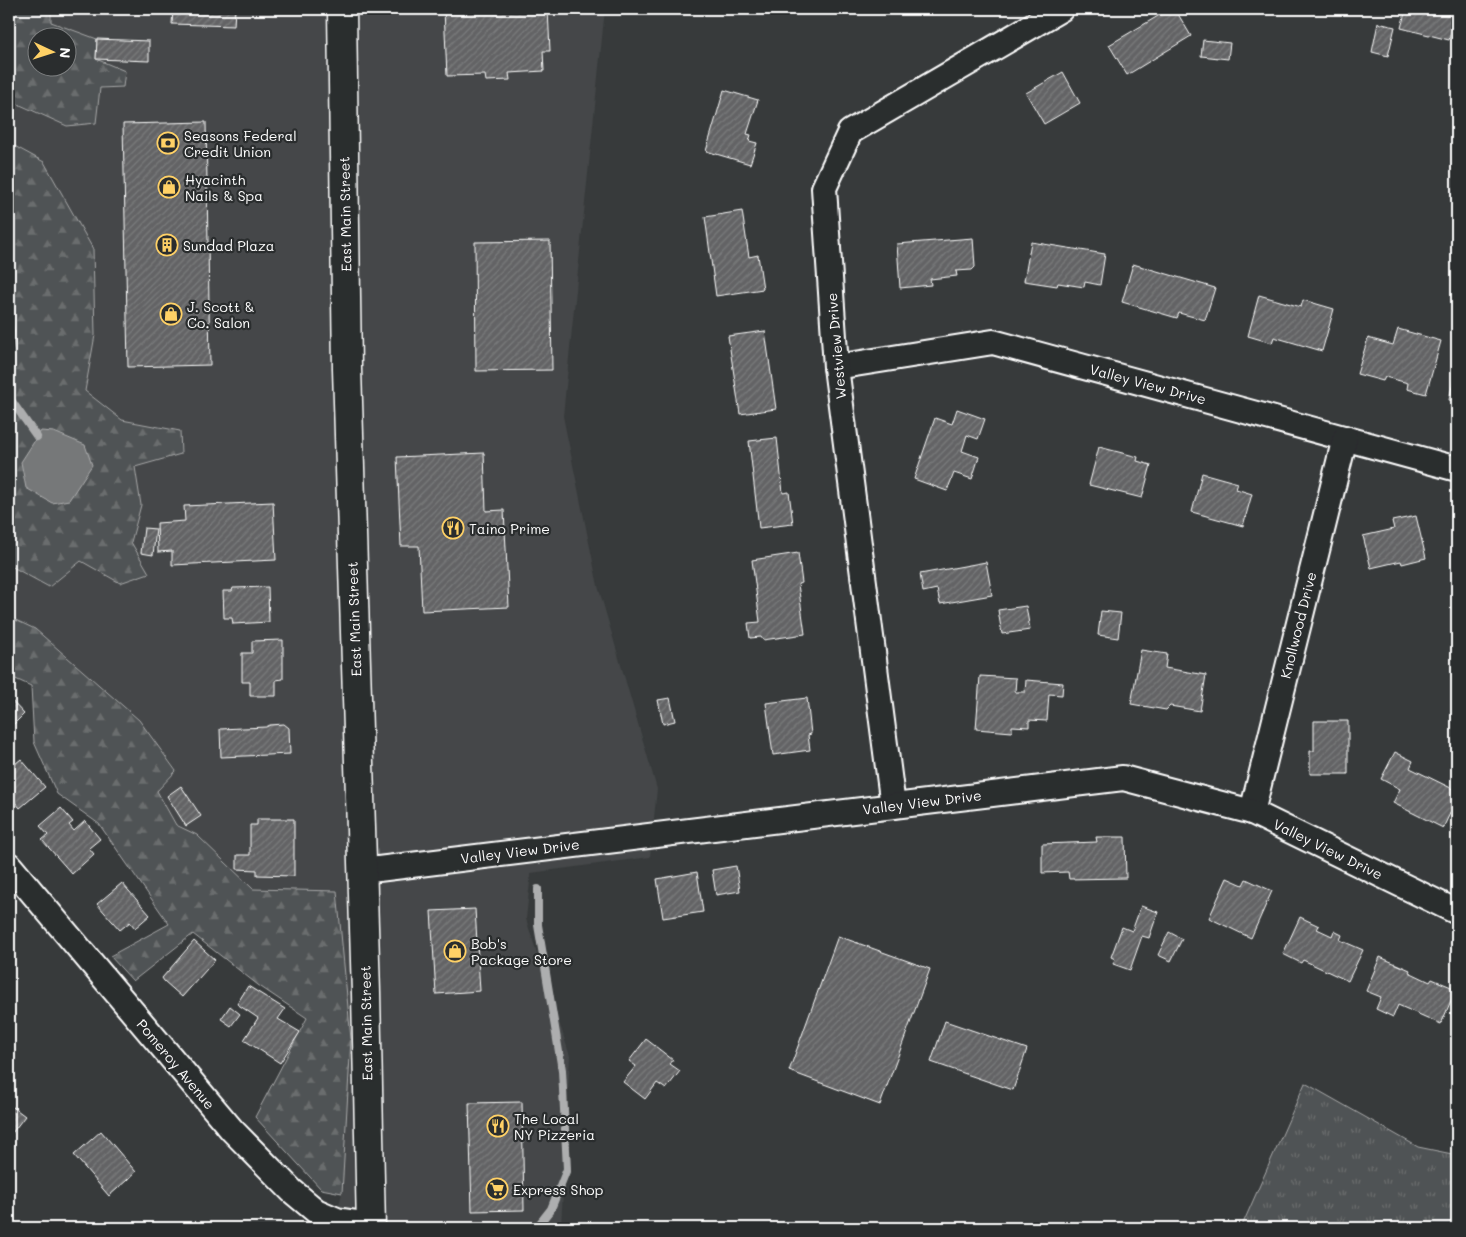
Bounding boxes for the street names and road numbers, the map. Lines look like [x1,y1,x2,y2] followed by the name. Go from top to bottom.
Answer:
[334,156,356,272] street label: East Main Street
[822,292,850,400] street label: Westview Drive
[1088,359,1208,409] street label: Valley View Drive
[342,561,366,677] street label: East Main Street
[1276,570,1320,680] street label: Knollwood Drive
[862,785,982,819] street label: Valley View Drive
[1270,814,1386,884] street label: Valley View Drive
[460,834,580,868] street label: Valley View Drive
[355,965,377,1081] street label: East Main Street
[133,1015,219,1113] street label: Pomeroy Avenue

